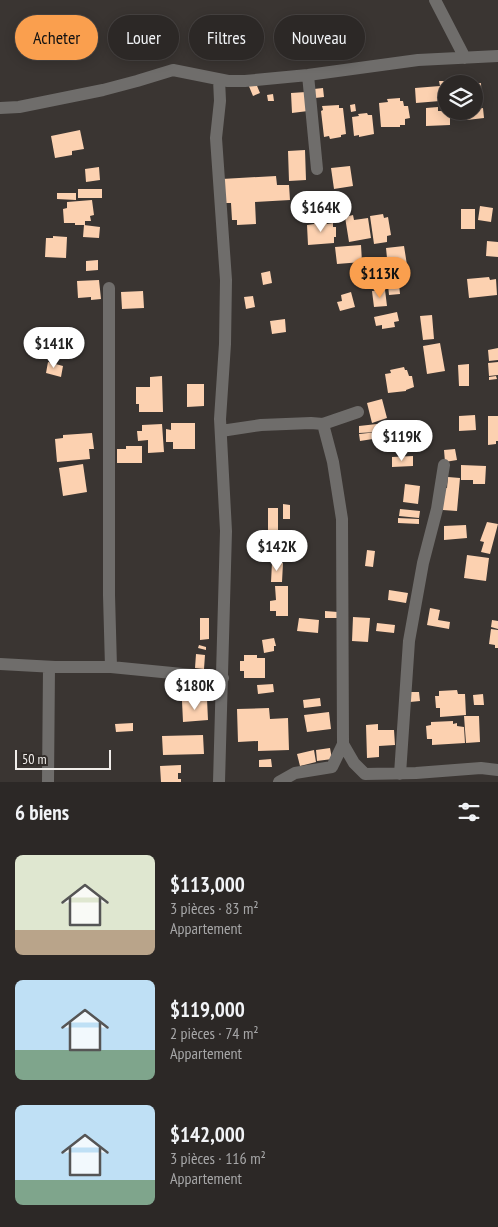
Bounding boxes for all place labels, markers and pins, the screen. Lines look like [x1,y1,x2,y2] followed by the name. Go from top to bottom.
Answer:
[286,190,356,233] pin: $164K
[345,256,415,299] pin: $113K
[19,326,89,369] pin: $141K
[367,420,437,462] pin: $119K
[242,530,312,572] pin: $142K
[160,668,230,711] pin: $180K

